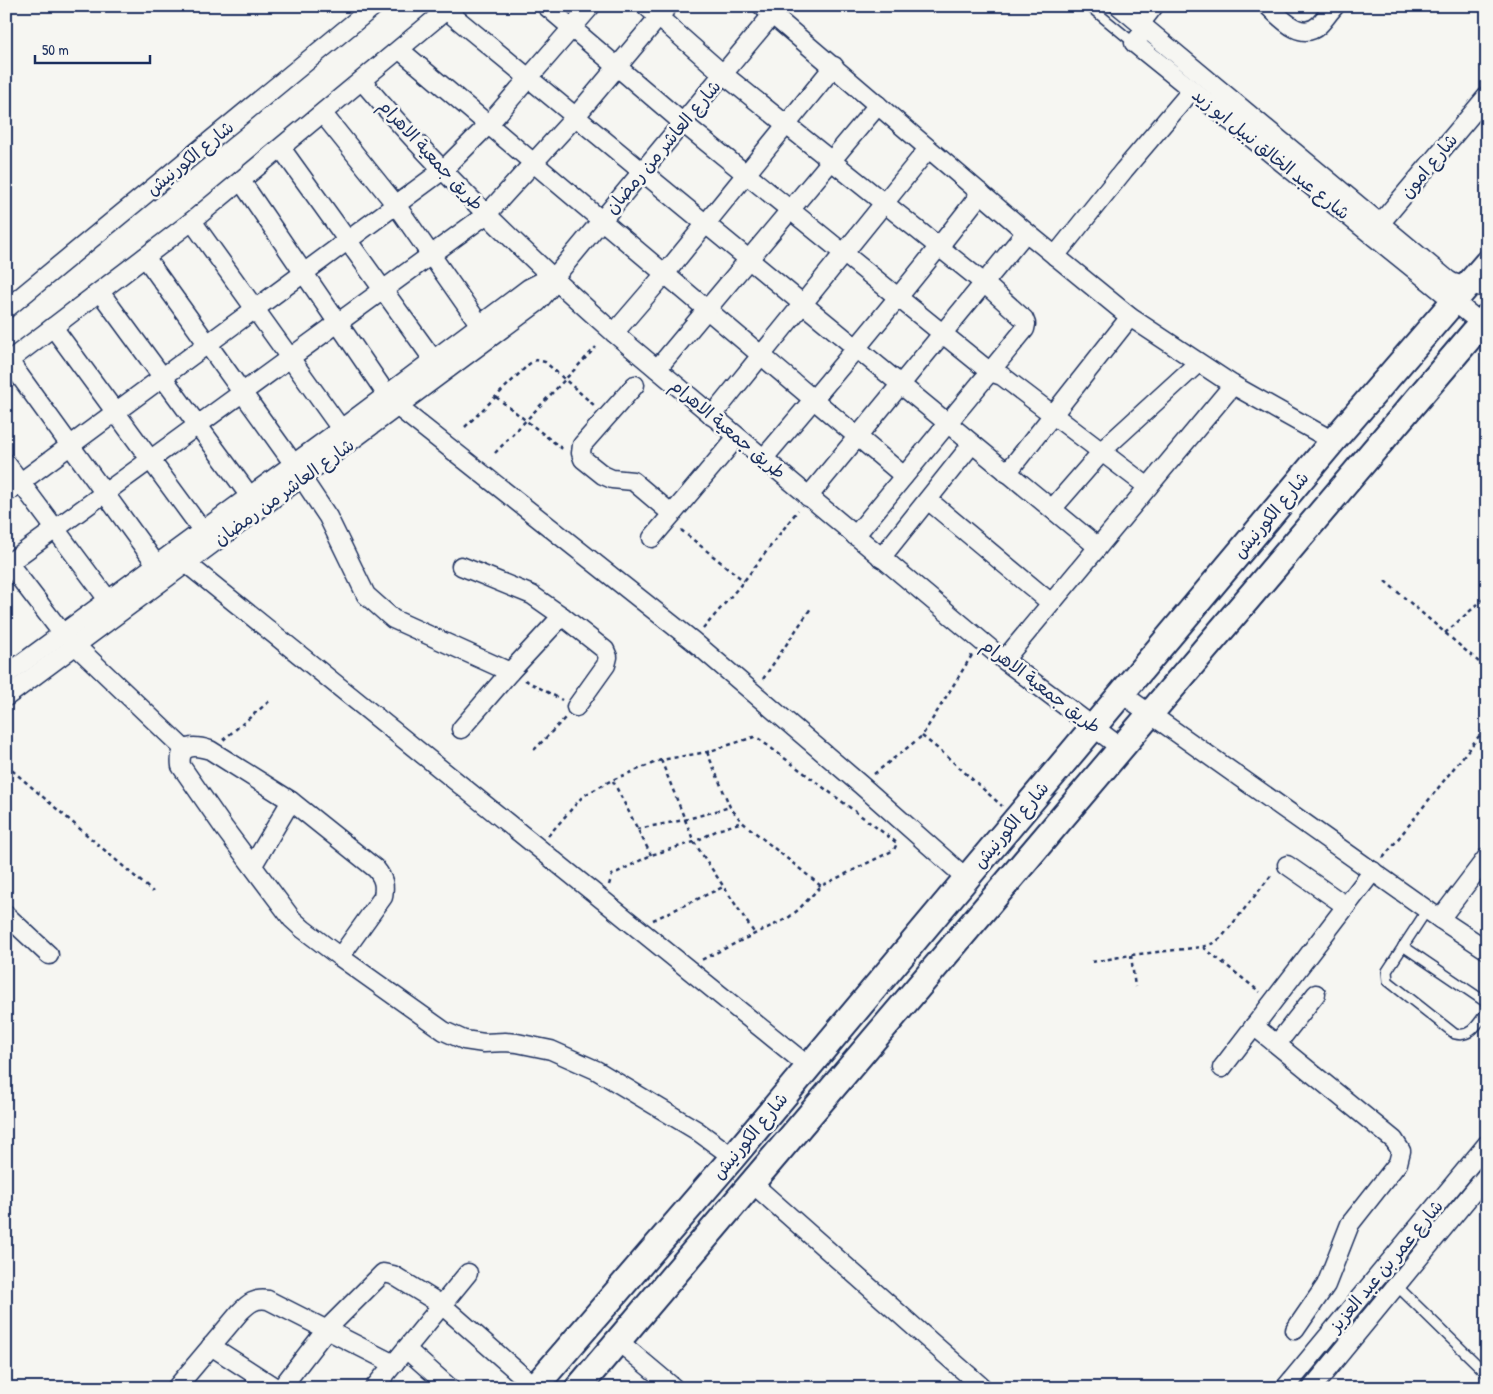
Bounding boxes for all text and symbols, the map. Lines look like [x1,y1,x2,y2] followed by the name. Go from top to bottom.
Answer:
[35,32,150,64] scale bar
[42,39,69,60] text: 50 m
[599,74,726,219] street label: شارع العاشر من رمضان
[1187,82,1356,225] street label: شارع عبد الخالق نبيل ابو زيد
[372,93,490,217] street label: طريق جمعية الاهرام
[140,114,239,201] street label: شارع الكورنيش
[1394,128,1463,203] street label: شارع امون
[664,373,792,486] street label: طريق جمعية الاهرام
[208,432,359,551] street label: شارع العاشر من رمضان
[1227,466,1314,563] street label: شارع الكورنيش
[975,632,1106,741] street label: طريق جمعية الاهرام
[967,776,1054,873] street label: شارع الكورنيش
[706,1087,793,1184] street label: شارع الكورنيش
[1321,1194,1448,1339] street label: شارع عمر بن عبد العزيز

